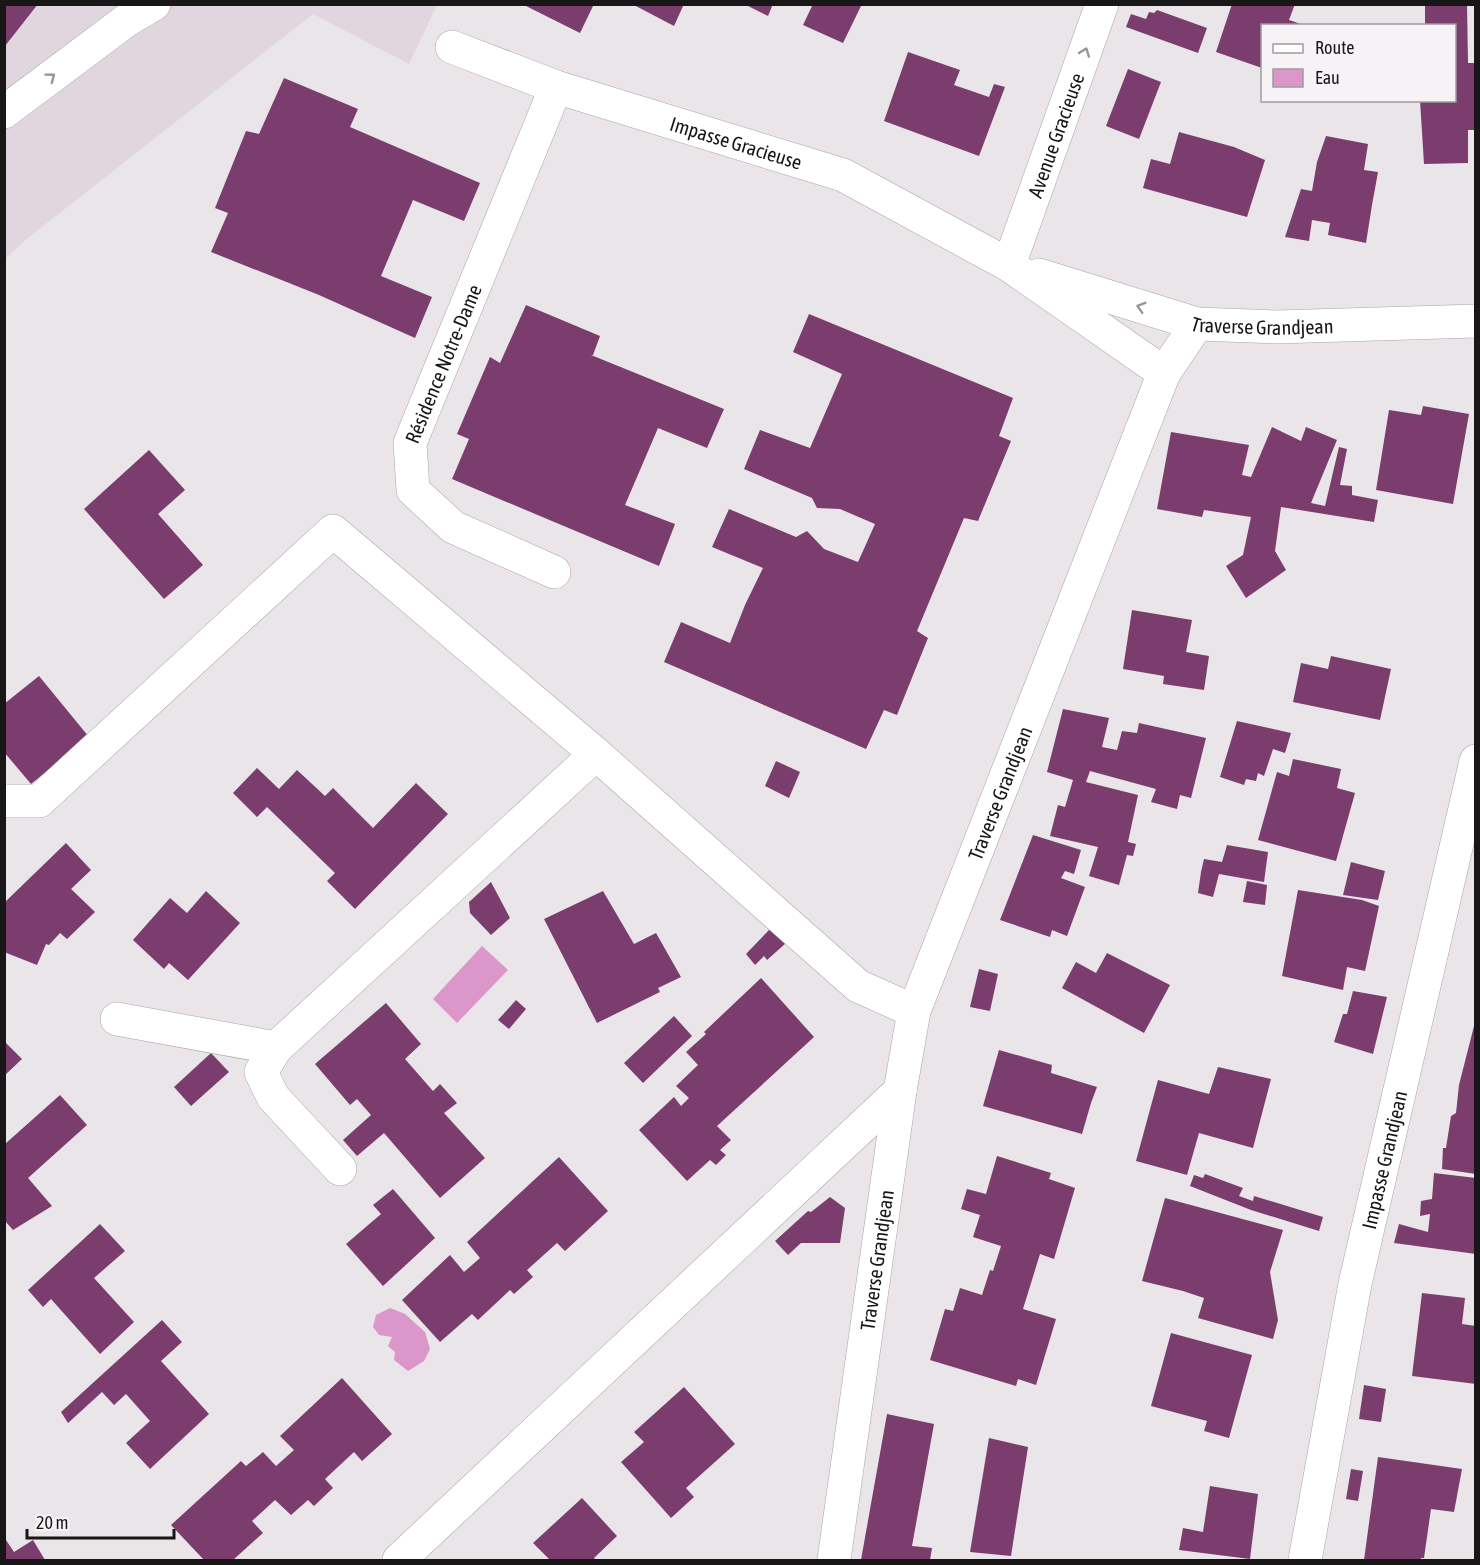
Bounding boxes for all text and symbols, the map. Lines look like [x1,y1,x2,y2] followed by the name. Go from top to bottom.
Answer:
[1261,24,1456,102] legend
[1315,37,1354,58] text: Route
[1077,47,1090,58] one-way arrow
[1315,67,1340,88] text: Eau
[1023,70,1088,200] street label: Avenue Gracieuse
[45,74,56,85] one-way arrow
[668,111,805,173] street label: Impasse Gracieuse
[400,281,485,446] street label: Résidence Notre-Dame
[1136,302,1147,314] one-way arrow
[1189,311,1334,339] street label: Traverse Grandjean
[963,723,1036,863] street label: Traverse Grandjean
[1357,1088,1411,1231] street label: Impasse Grandjean
[855,1188,897,1332] street label: Traverse Grandjean
[27,1502,174,1540] scale bar
[36,1512,68,1533] text: 20 m

